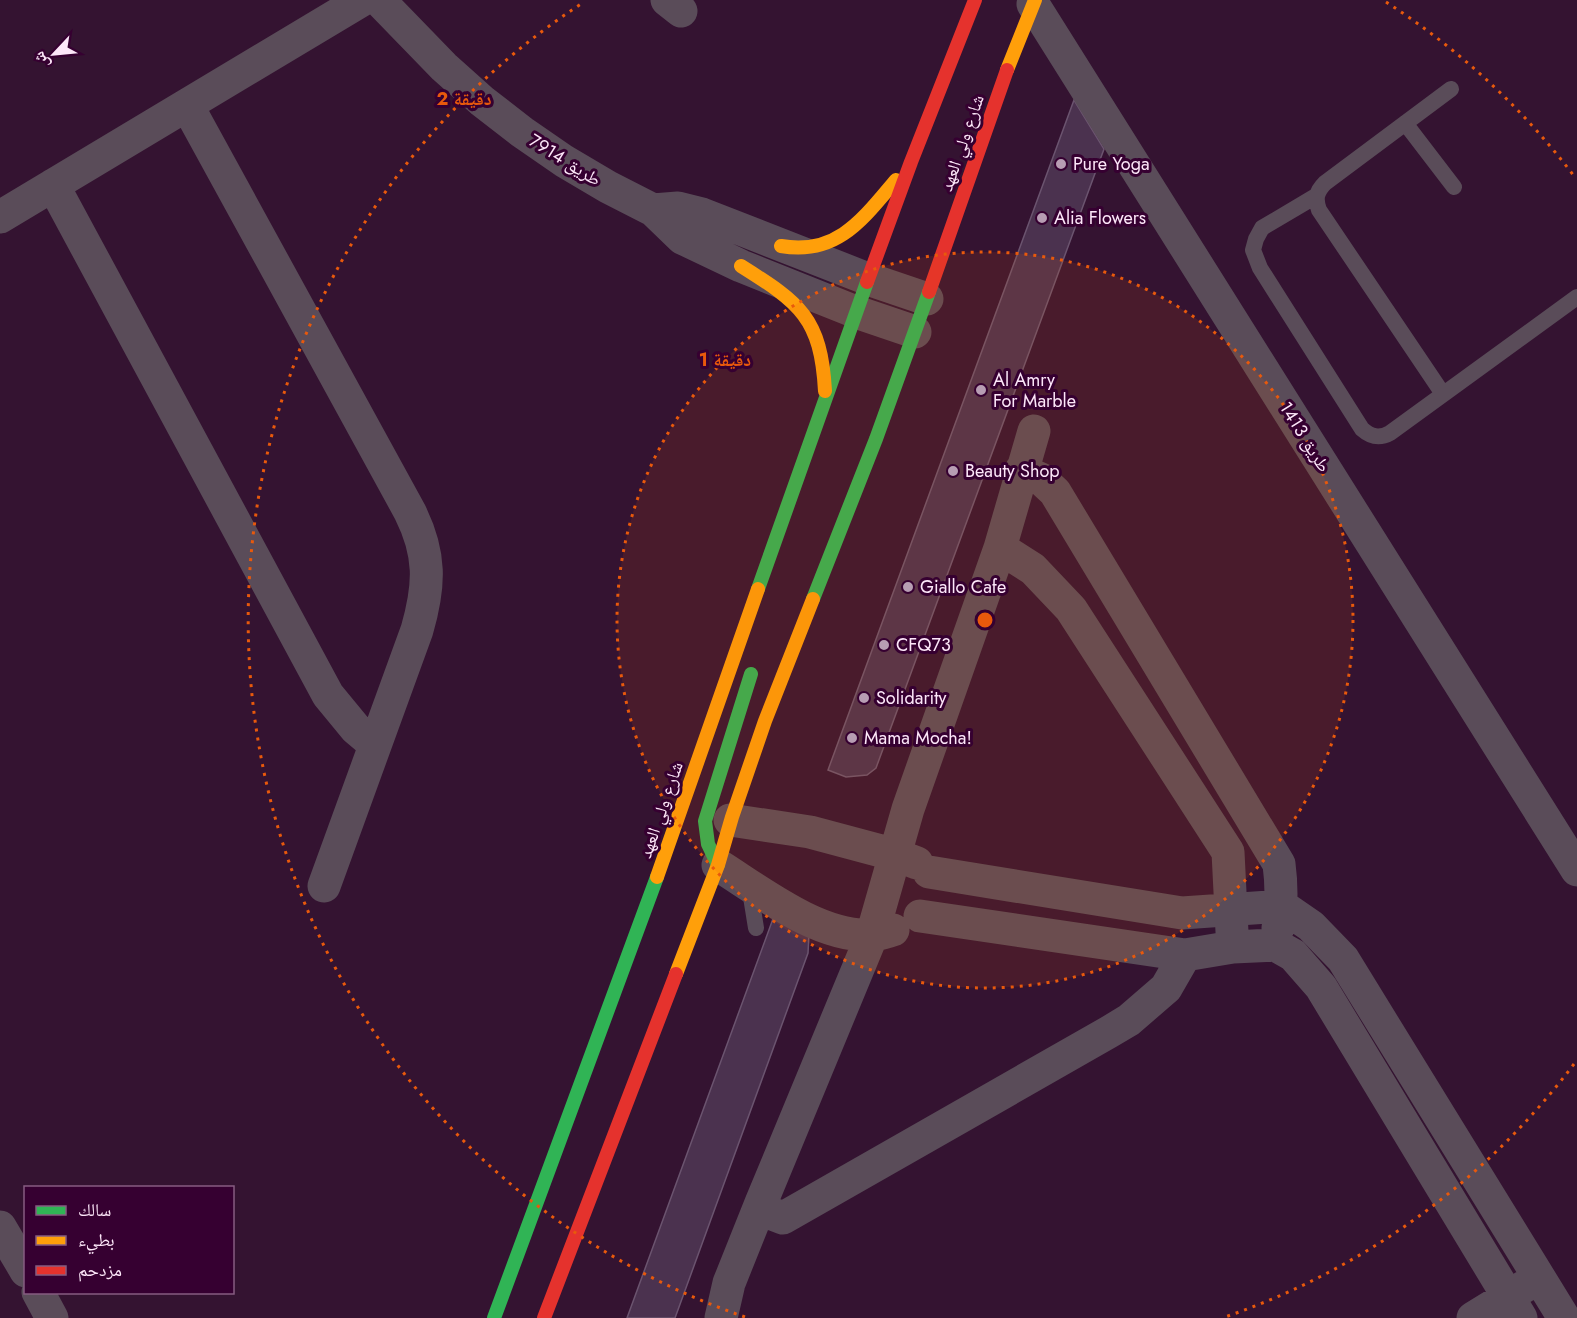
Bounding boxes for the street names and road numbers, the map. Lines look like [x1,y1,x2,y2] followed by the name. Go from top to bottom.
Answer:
[933,91,992,195] street label: شارع ولي العهد
[524,128,606,192] street label: طريق 7914
[1273,397,1337,477] street label: طريق 1413
[632,758,691,862] street label: شارع ولي العهد

